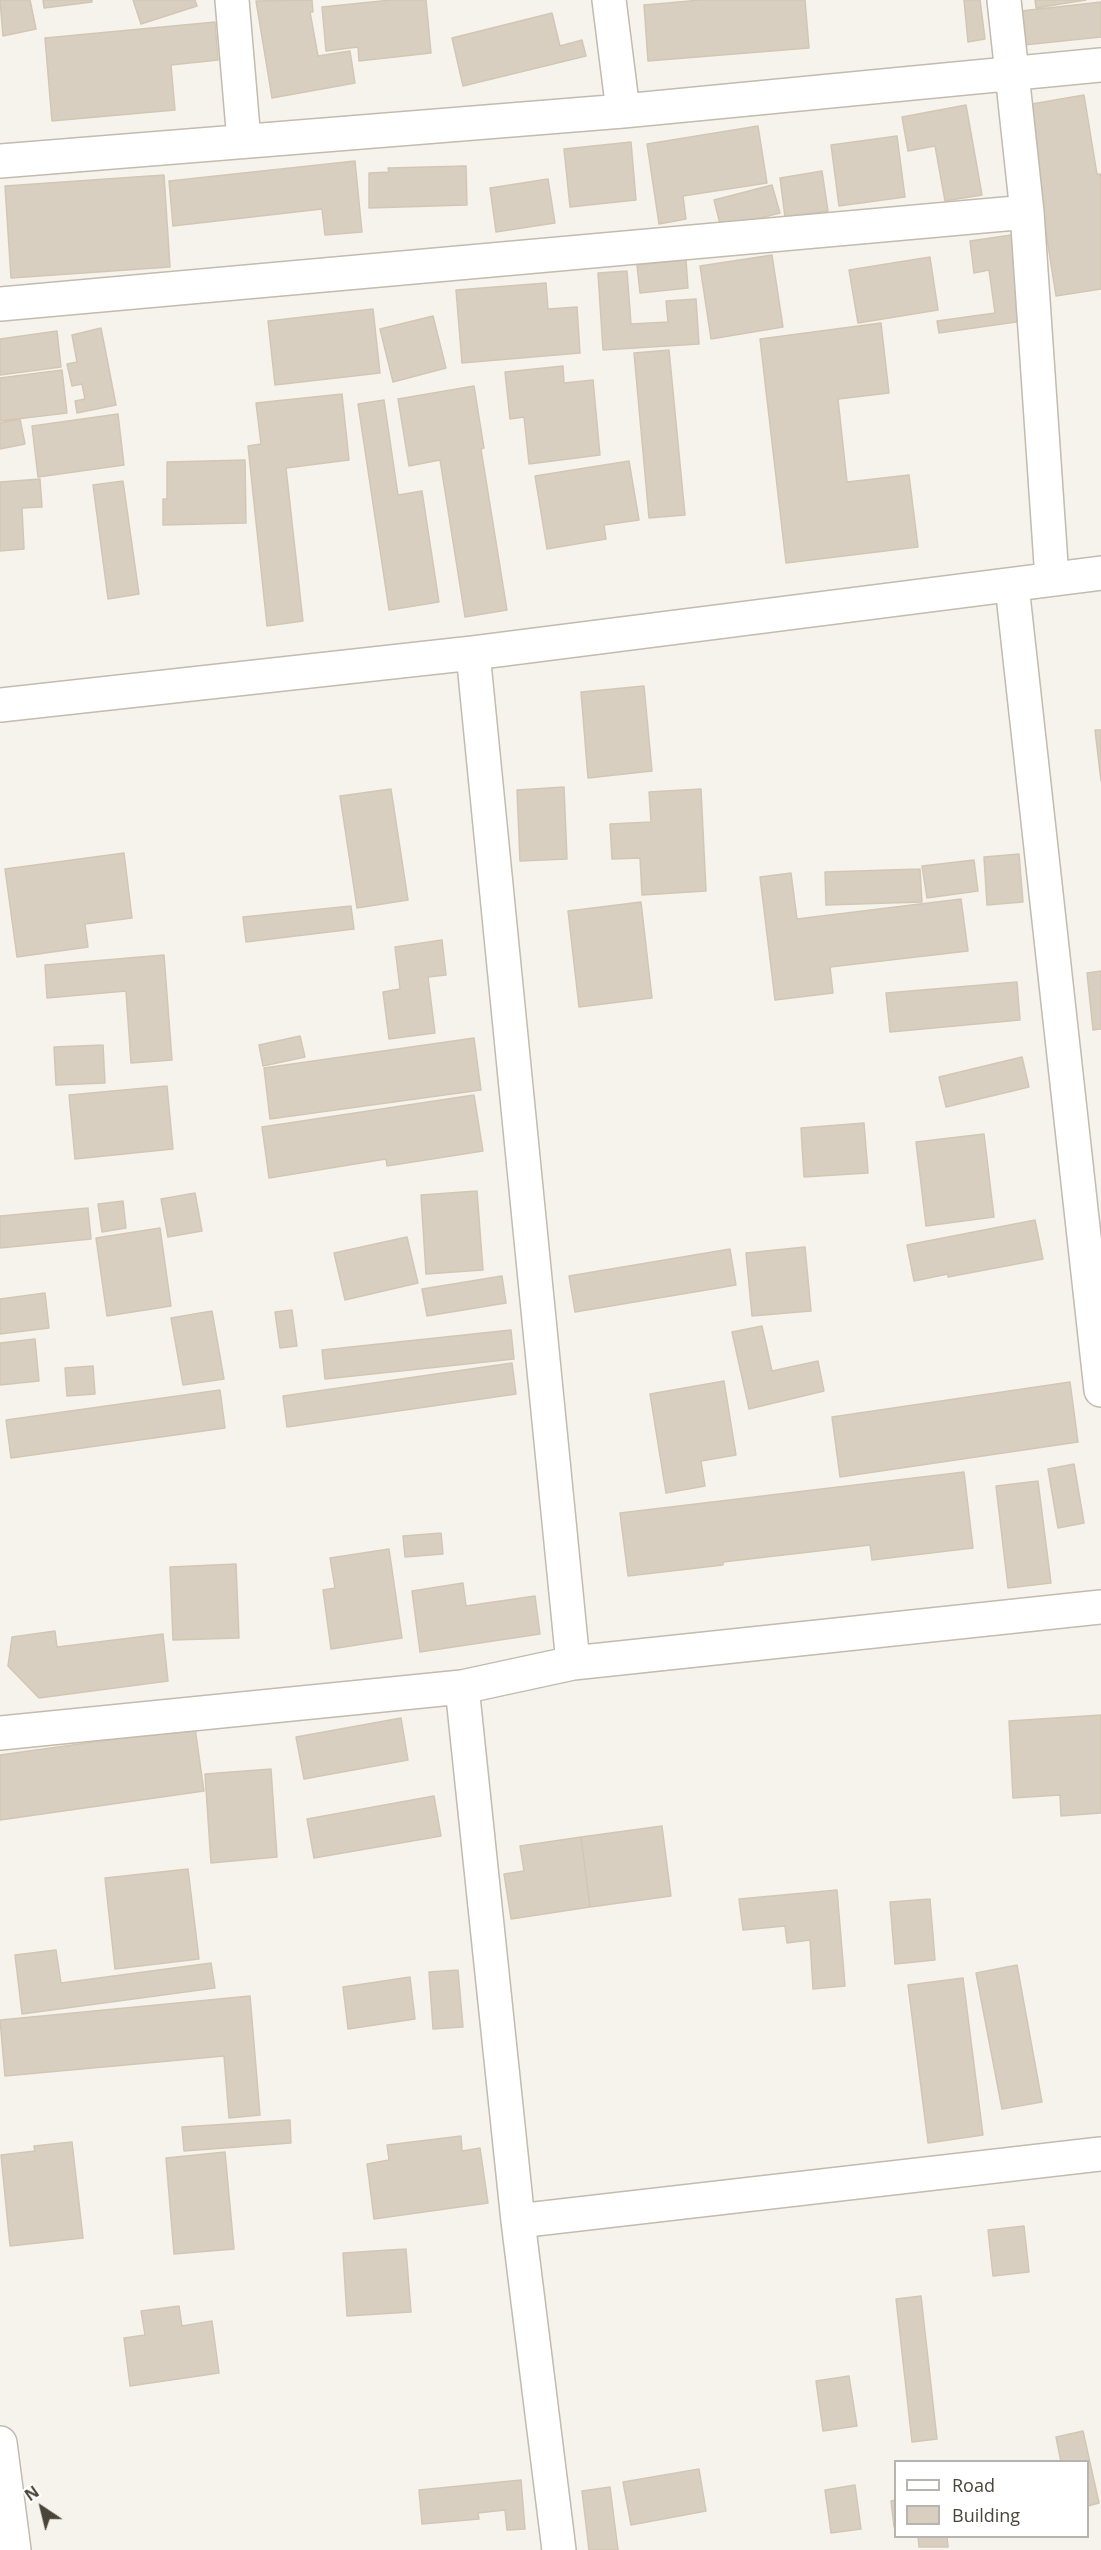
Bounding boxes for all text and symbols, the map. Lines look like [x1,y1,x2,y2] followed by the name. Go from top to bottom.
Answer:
[894,2460,1089,2538] legend
[952,2473,995,2497] text: Road
[12,2478,72,2538] north arrow
[20,2481,43,2506] text: N
[952,2503,1020,2527] text: Building

